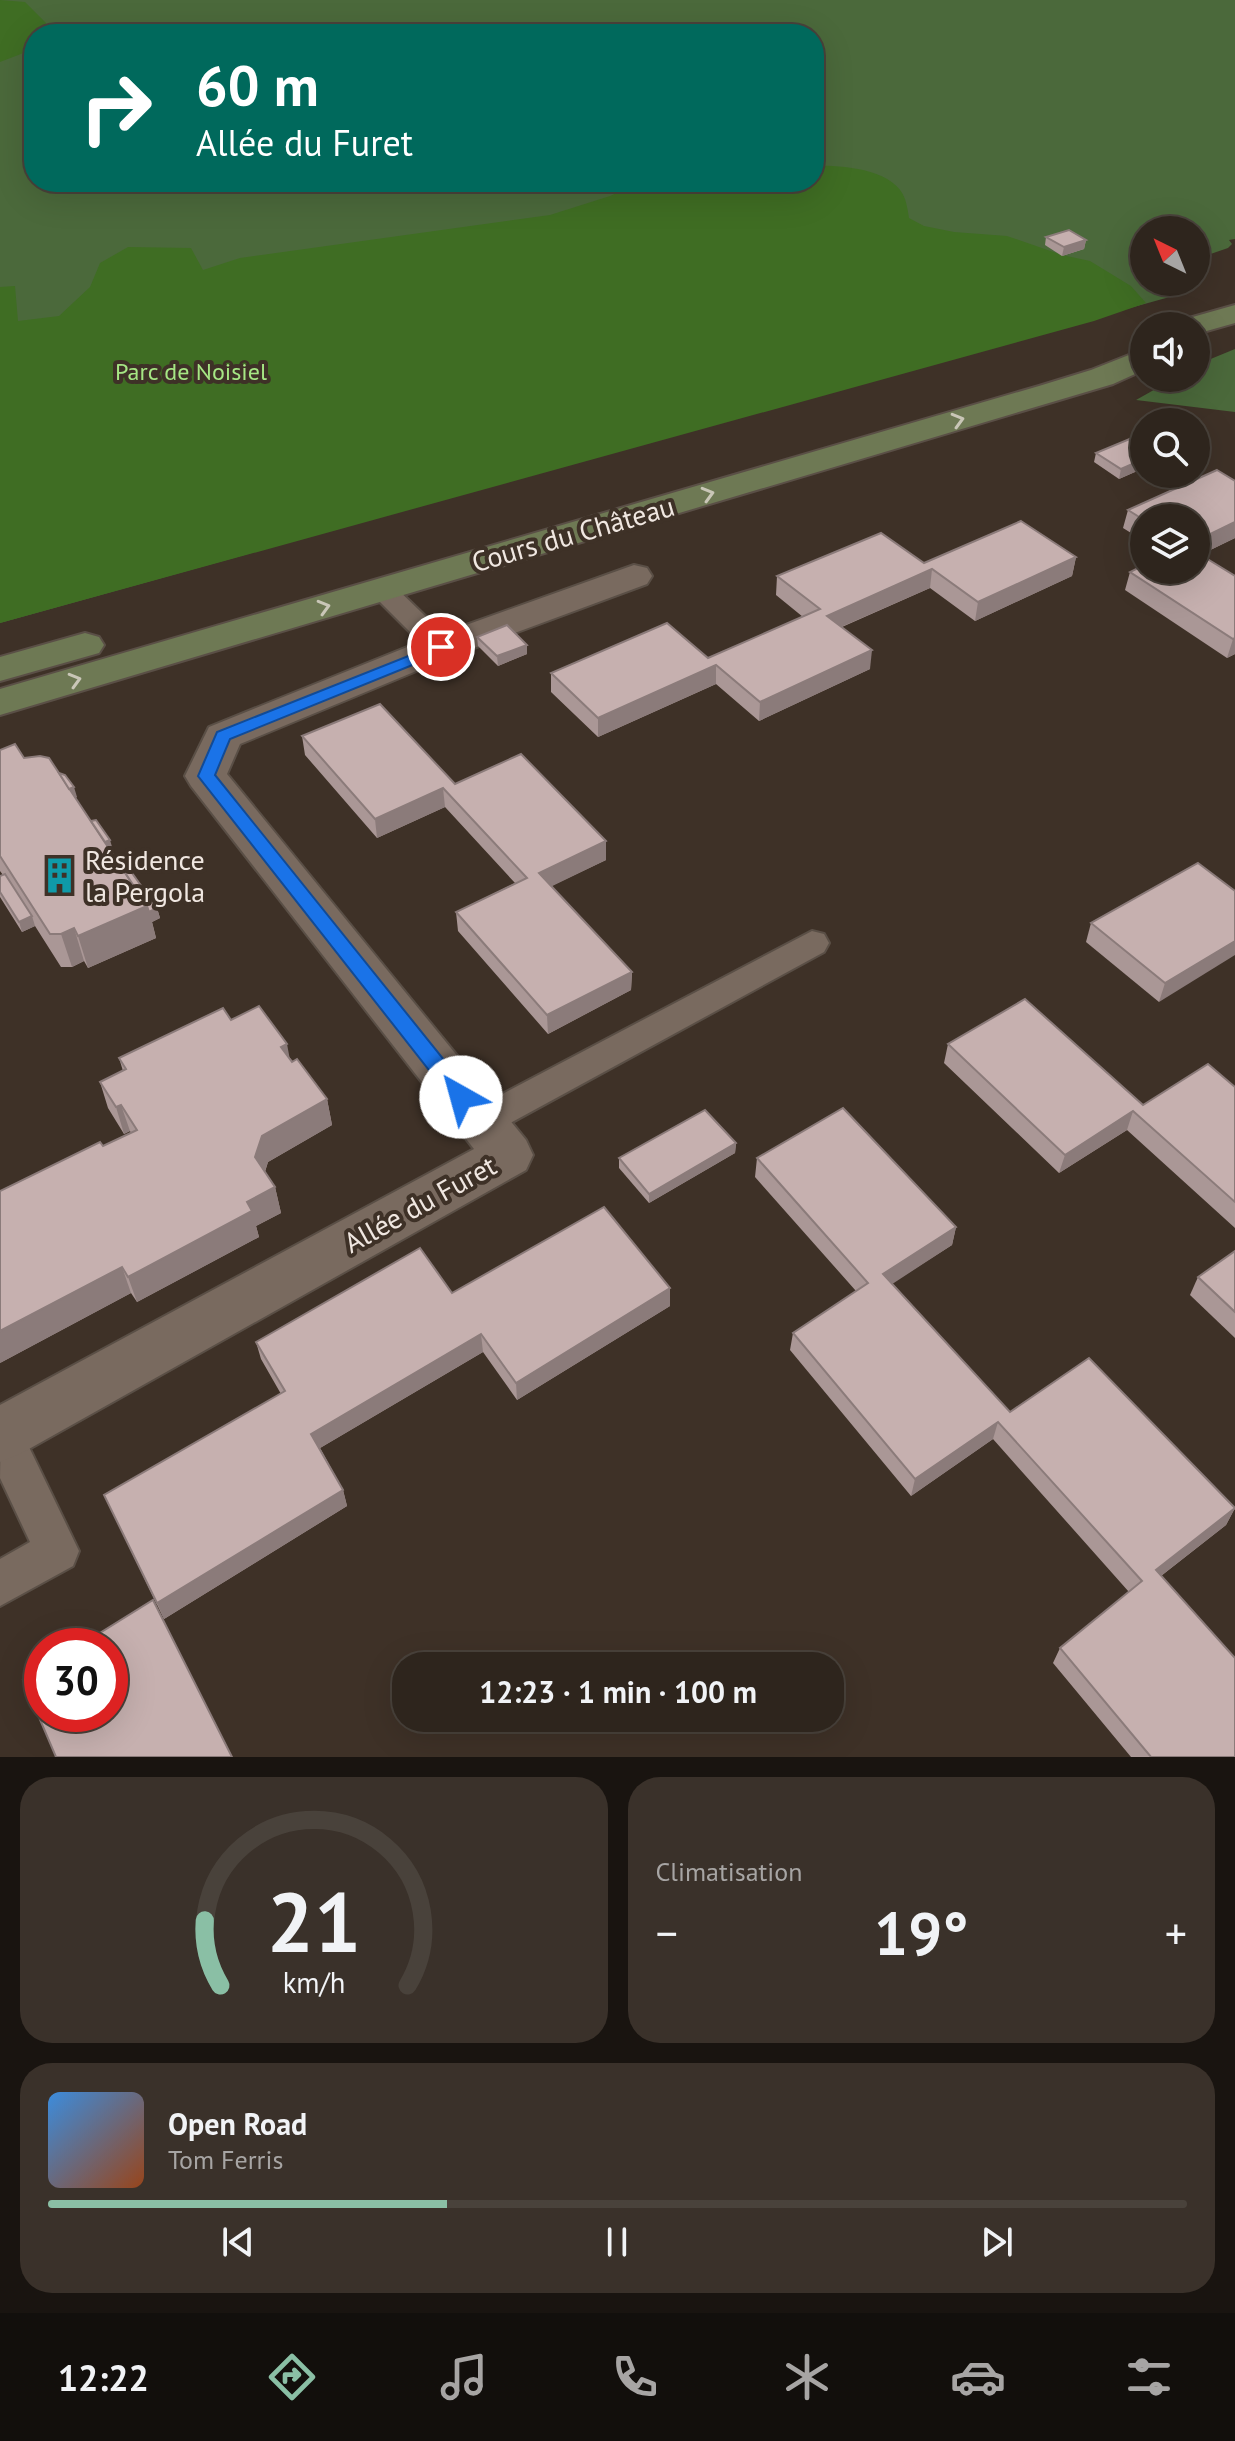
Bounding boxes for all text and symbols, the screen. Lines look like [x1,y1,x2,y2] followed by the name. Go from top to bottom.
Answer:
[196,49,319,121] text: 60 m
[64,56,168,160] icon: right
[196,119,413,166] text: Allée du Furet
[1130,216,1210,296] north arrow
[1130,216,1210,584] map controls
[1130,312,1210,392] button: sound
[115,356,267,387] park label: Parc de Noisiel
[1130,408,1210,488] button: search
[950,413,964,429] one-way arrow
[467,487,678,580] street label: Cours du Château
[701,487,715,503] one-way arrow
[1130,504,1210,584] button: layers
[317,600,331,616] one-way arrow
[407,613,475,681] pin
[419,625,463,669] icon: arrive
[67,673,81,689] one-way arrow
[85,841,205,910] place label: Résidence la Pergola
[40,857,78,895] building icon: Résidence la Pergola
[419,1055,503,1139] position arrow
[337,1146,503,1261] street label: Allée du Furet
[24,1628,128,1732] speed limit sign: 30
[479,1672,757,1711] text: 12:23 · 1 min · 100 m
[656,1855,802,1888] text: Climatisation
[267,1867,361,1975] text: 21
[874,1894,968,1972] text: 19°
[656,1904,678,1961] text: −
[1165,1904,1187,1961] text: +
[282,1964,345,2001] text: km/h
[168,2104,307,2143] text: Open Road
[168,2143,283,2176] text: Tom Ferris
[216,2220,260,2264] icon: previous
[595,2220,639,2264] icon: pause
[975,2220,1019,2264] icon: next
[264,2349,320,2405] icon: directions
[436,2349,492,2405] icon: music
[607,2349,663,2405] icon: phone
[779,2349,835,2405] icon: climate
[950,2349,1006,2405] icon: car
[1121,2349,1177,2405] icon: filters
[58,2354,149,2401] text: 12:22

